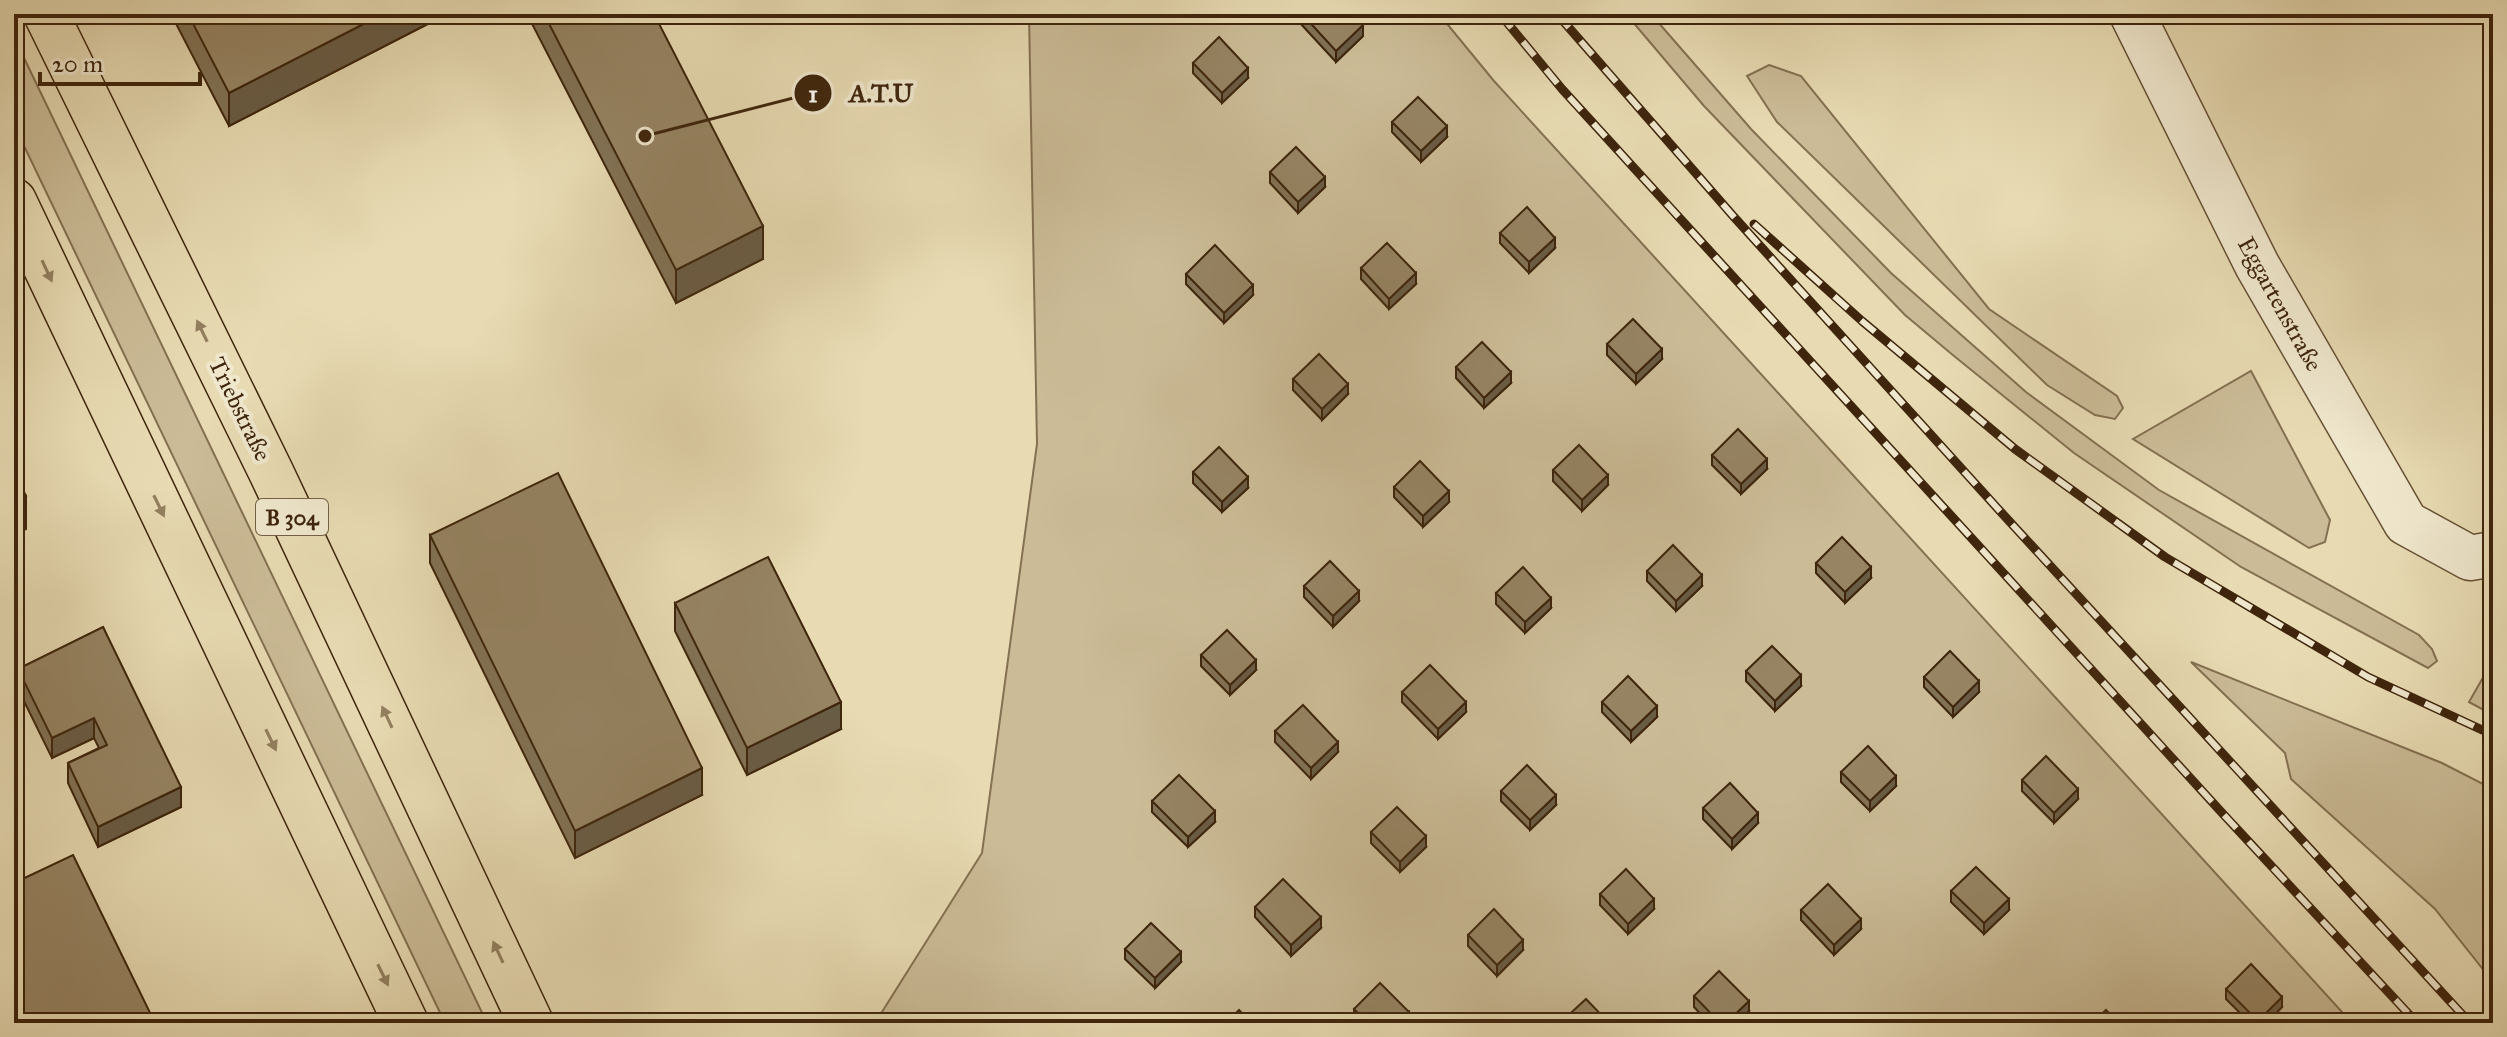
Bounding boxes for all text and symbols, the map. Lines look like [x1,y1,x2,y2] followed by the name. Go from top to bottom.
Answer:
[40,36,200,86] scale bar
[52,49,103,79] text: 20 m
[793,68,929,118] callout: A.T.U
[847,77,913,109] text: A.T.U
[808,79,818,109] text: 1
[2231,232,2329,376] street label: Eggartenstraße
[40,259,54,283] one-way arrow
[195,320,209,343] one-way arrow
[202,352,278,466] street label: Triebstraße
[152,494,166,517] one-way arrow
[256,499,328,535] road number: B 304
[380,706,394,729] one-way arrow
[264,729,278,752] one-way arrow
[491,941,505,964] one-way arrow
[376,963,390,987] one-way arrow

